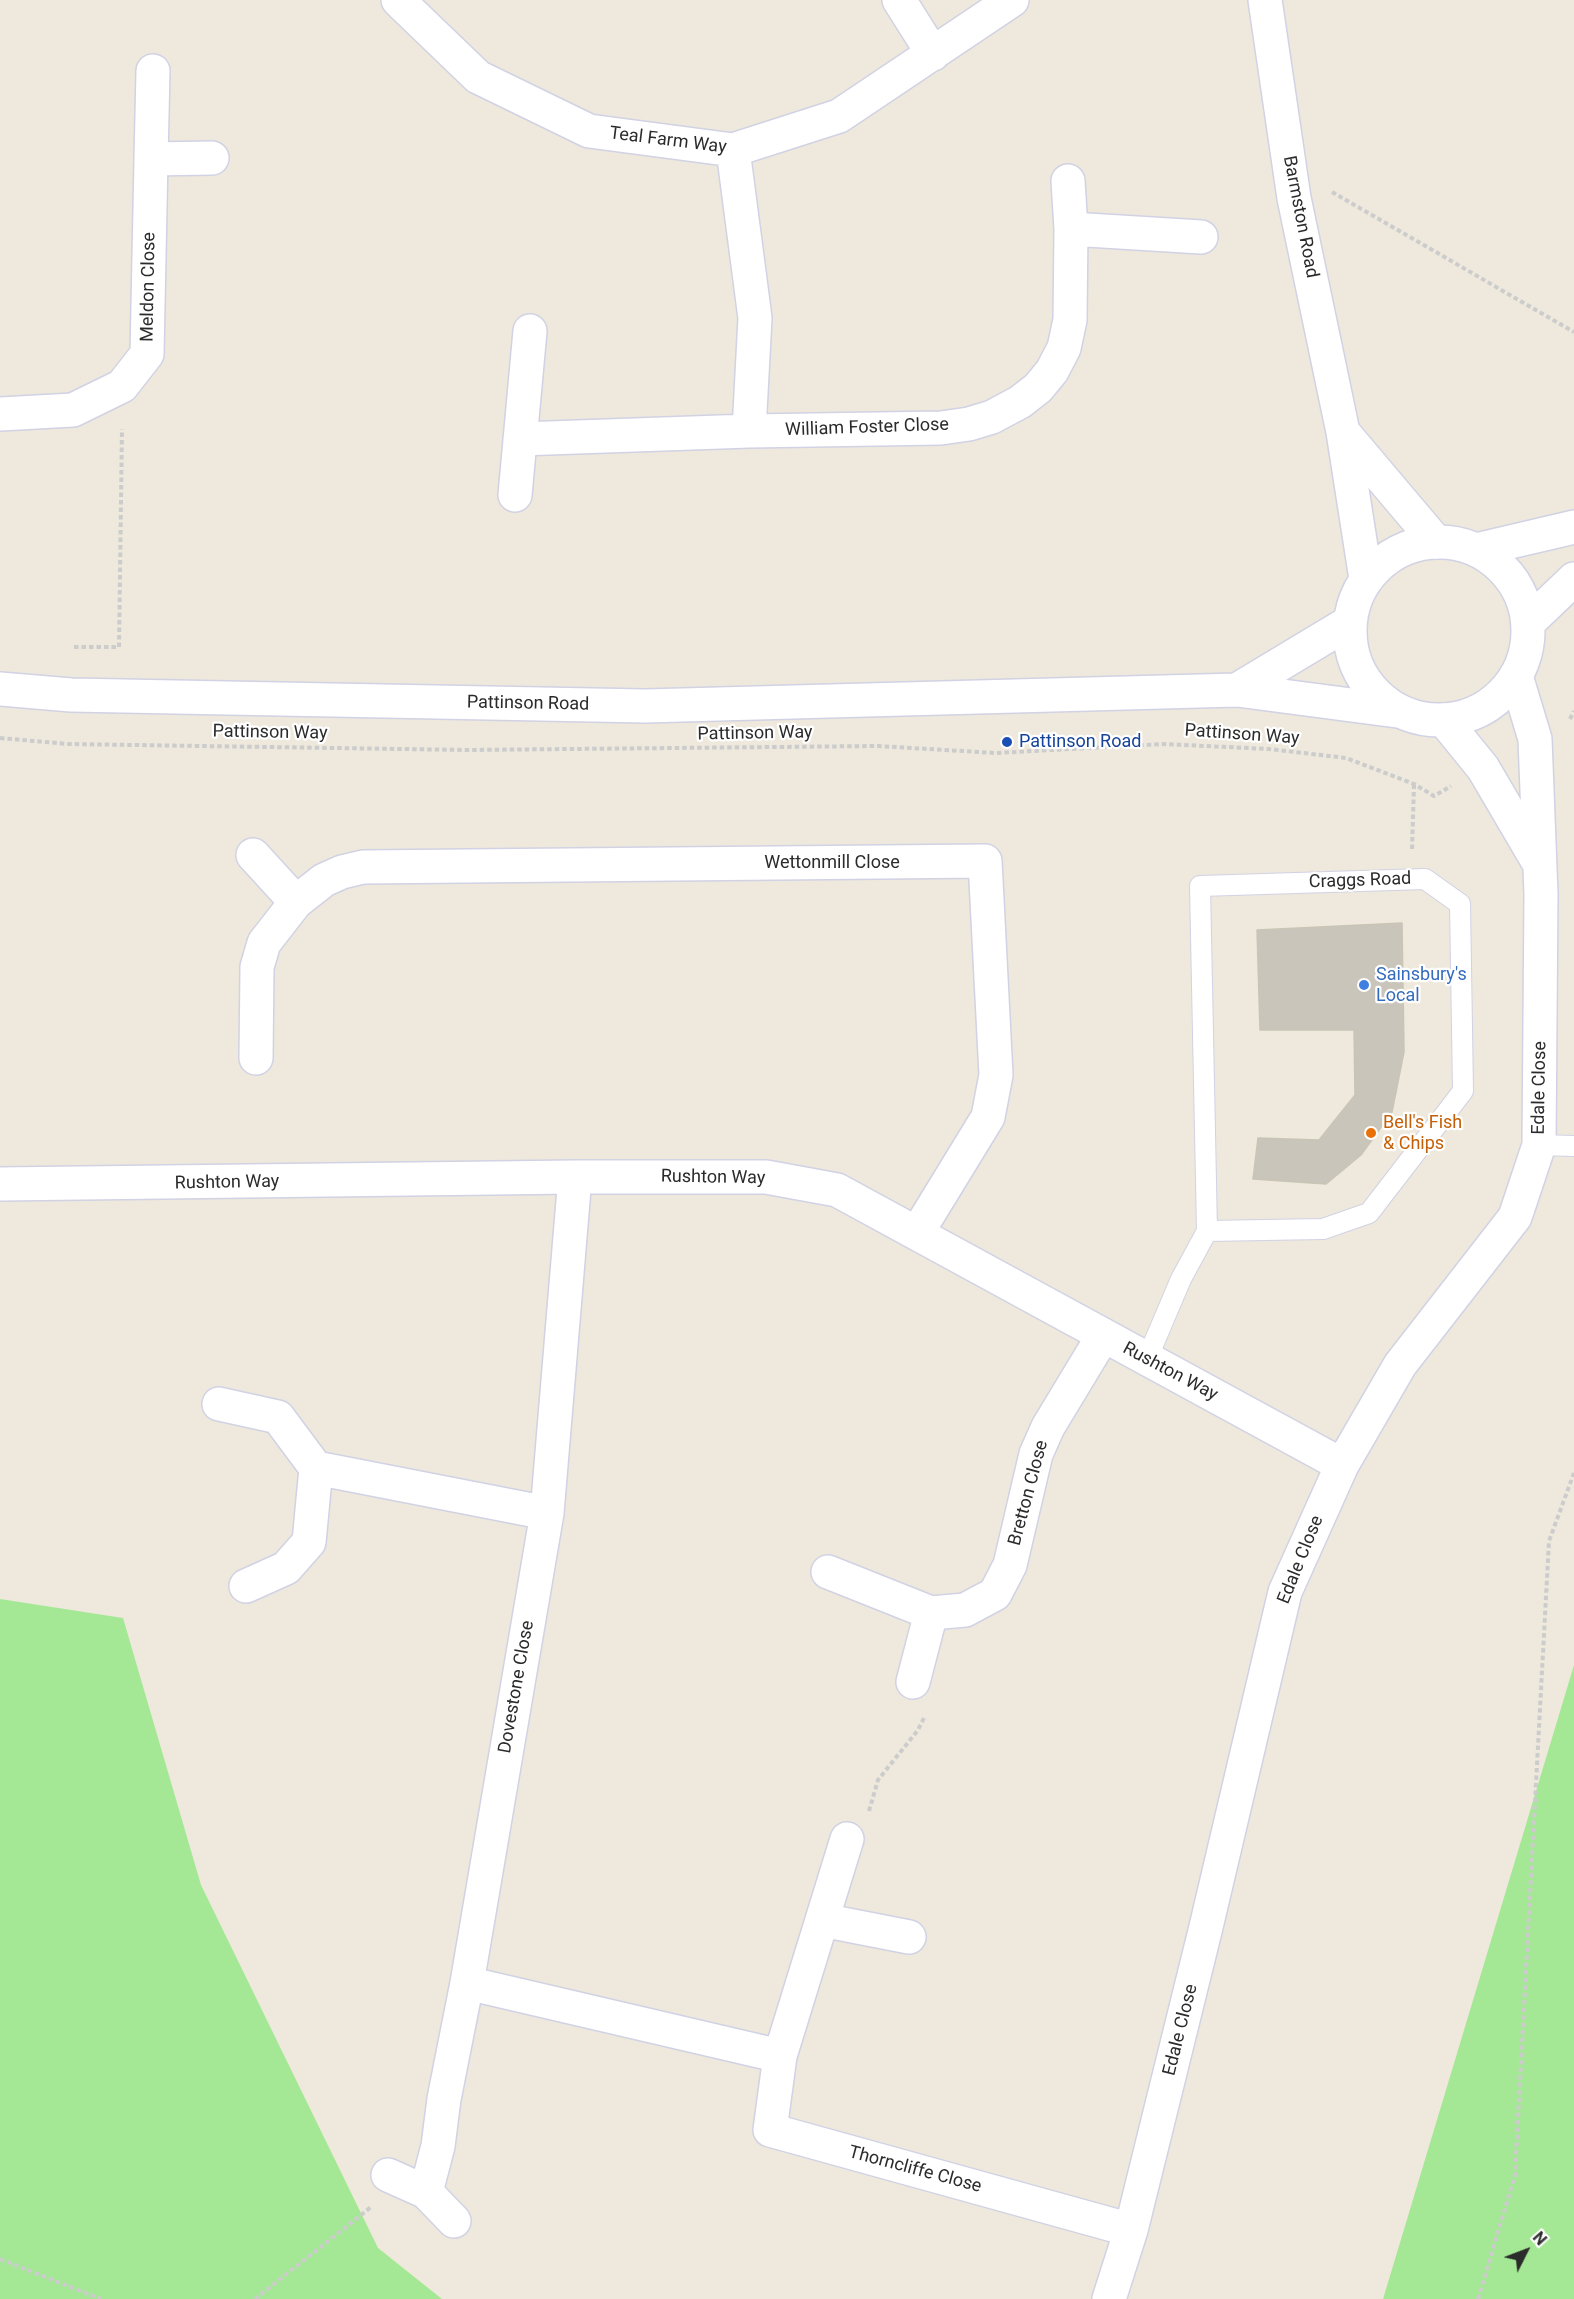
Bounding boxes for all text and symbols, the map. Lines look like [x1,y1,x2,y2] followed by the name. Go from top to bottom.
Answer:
[608,123,728,159] street label: Teal Farm Way
[1278,154,1322,280] street label: Barmston Road
[137,232,161,342] street label: Meldon Close
[785,414,949,442] street label: William Foster Close
[467,692,589,716] street label: Pattinson Road
[1184,720,1300,750] street label: Pattinson Way
[212,721,328,745] street label: Pattinson Way
[697,722,813,746] street label: Pattinson Way
[1019,731,1141,753] place label: Pattinson Road
[1000,735,1014,749] marker: Pattinson Road
[764,852,900,874] street label: Wettonmill Close
[1308,868,1412,894] street label: Craggs Road
[1376,964,1467,1006] place label: Sainsbury's Local
[1357,978,1371,992] marker: Sainsbury's Local
[1528,1041,1552,1135] street label: Edale Close
[1383,1112,1462,1154] place label: Bell's Fish & Chips
[1364,1126,1378,1140] marker: Bell's Fish & Chips
[661,1166,765,1190] street label: Rushton Way
[175,1171,279,1195] street label: Rushton Way
[1119,1338,1221,1406] street label: Rushton Way
[1005,1438,1053,1548] street label: Bretton Close
[1273,1513,1329,1607] street label: Edale Close
[495,1619,539,1755] street label: Dovestone Close
[1159,1982,1203,2078] street label: Edale Close
[846,2142,984,2198] street label: Thorncliffe Close
[1496,2221,1556,2281] north arrow
[1529,2228,1551,2249] text: N

